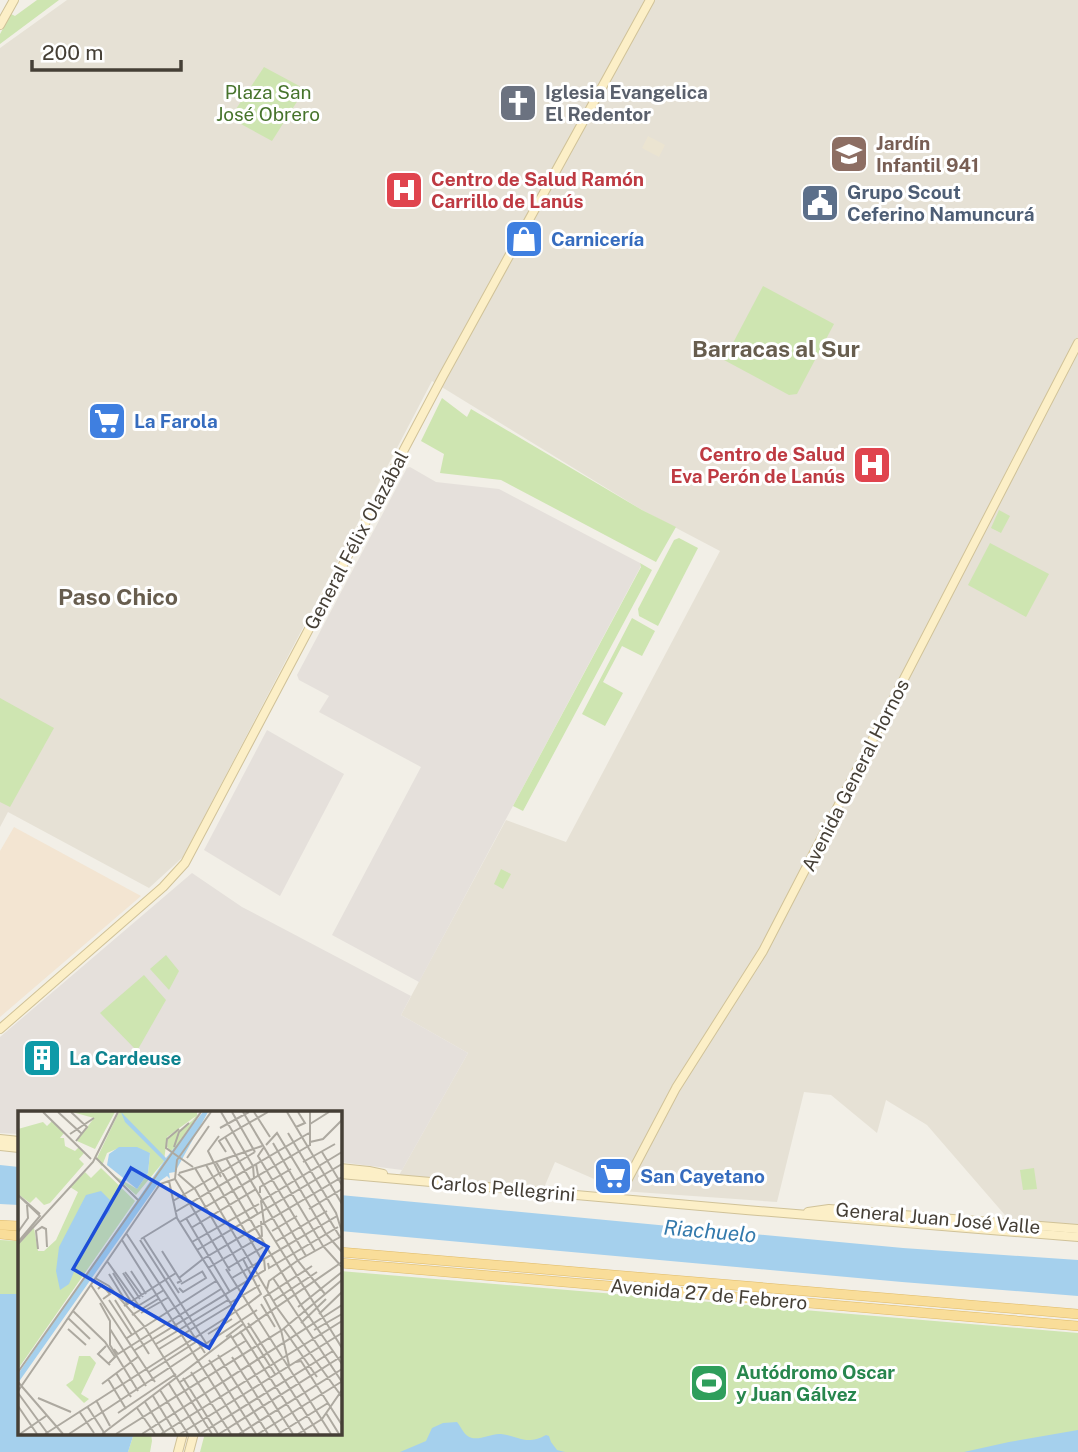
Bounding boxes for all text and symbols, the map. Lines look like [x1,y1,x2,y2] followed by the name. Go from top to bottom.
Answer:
[32,28,180,72] scale bar
[42,40,103,65] text: 200 m
[216,81,320,125] park label: Plaza San José Obrero
[545,81,708,125] place label: Iglesia Evangelica El Redentor
[497,82,539,124] church icon: Iglesia Evangelica El Redentor
[876,132,979,176] place label: Jardín Infantil 941
[828,133,870,175] school or university icon: Jardín Infantil 941
[431,168,644,212] place label: Centro de Salud Ramón Carrillo de Lanús
[383,169,425,211] hospital icon: Centro de Salud Ramón Carrillo de Lanús
[847,181,1034,225] place label: Grupo Scout Ceferino Namuncurá
[799,182,841,224] public building icon: Grupo Scout Ceferino Namuncurá
[503,218,545,260] shop icon: Carnicería
[551,228,644,250] place label: Carnicería
[692,335,860,362] district label: Barracas al Sur
[86,400,128,442] supermarket icon: La Farola
[134,410,218,432] place label: La Farola
[671,443,845,487] place label: Centro de Salud Eva Perón de Lanús
[851,444,893,486] hospital icon: Centro de Salud Eva Perón de Lanús
[300,447,412,633] street label: General Félix Olazábal
[58,583,178,610] district label: Paso Chico
[797,675,913,875] street label: Avenida General Hornos
[21,1037,63,1079] building icon: La Cardeuse
[69,1047,182,1069] place label: La Cardeuse
[18,1111,341,1434] inset map
[592,1155,634,1197] supermarket icon: San Cayetano
[640,1165,765,1187] place label: San Cayetano
[430,1171,576,1205] street label: Carlos Pellegrini
[835,1198,1041,1238] street label: General Juan José Valle
[663,1214,757,1248] water label: Riachuelo
[610,1274,808,1314] street label: Avenida 27 de Febrero
[736,1361,895,1405] place label: Autódromo Oscar y Juan Gálvez
[688,1362,730,1404] sports icon: Autódromo Oscar y Juan Gálvez

